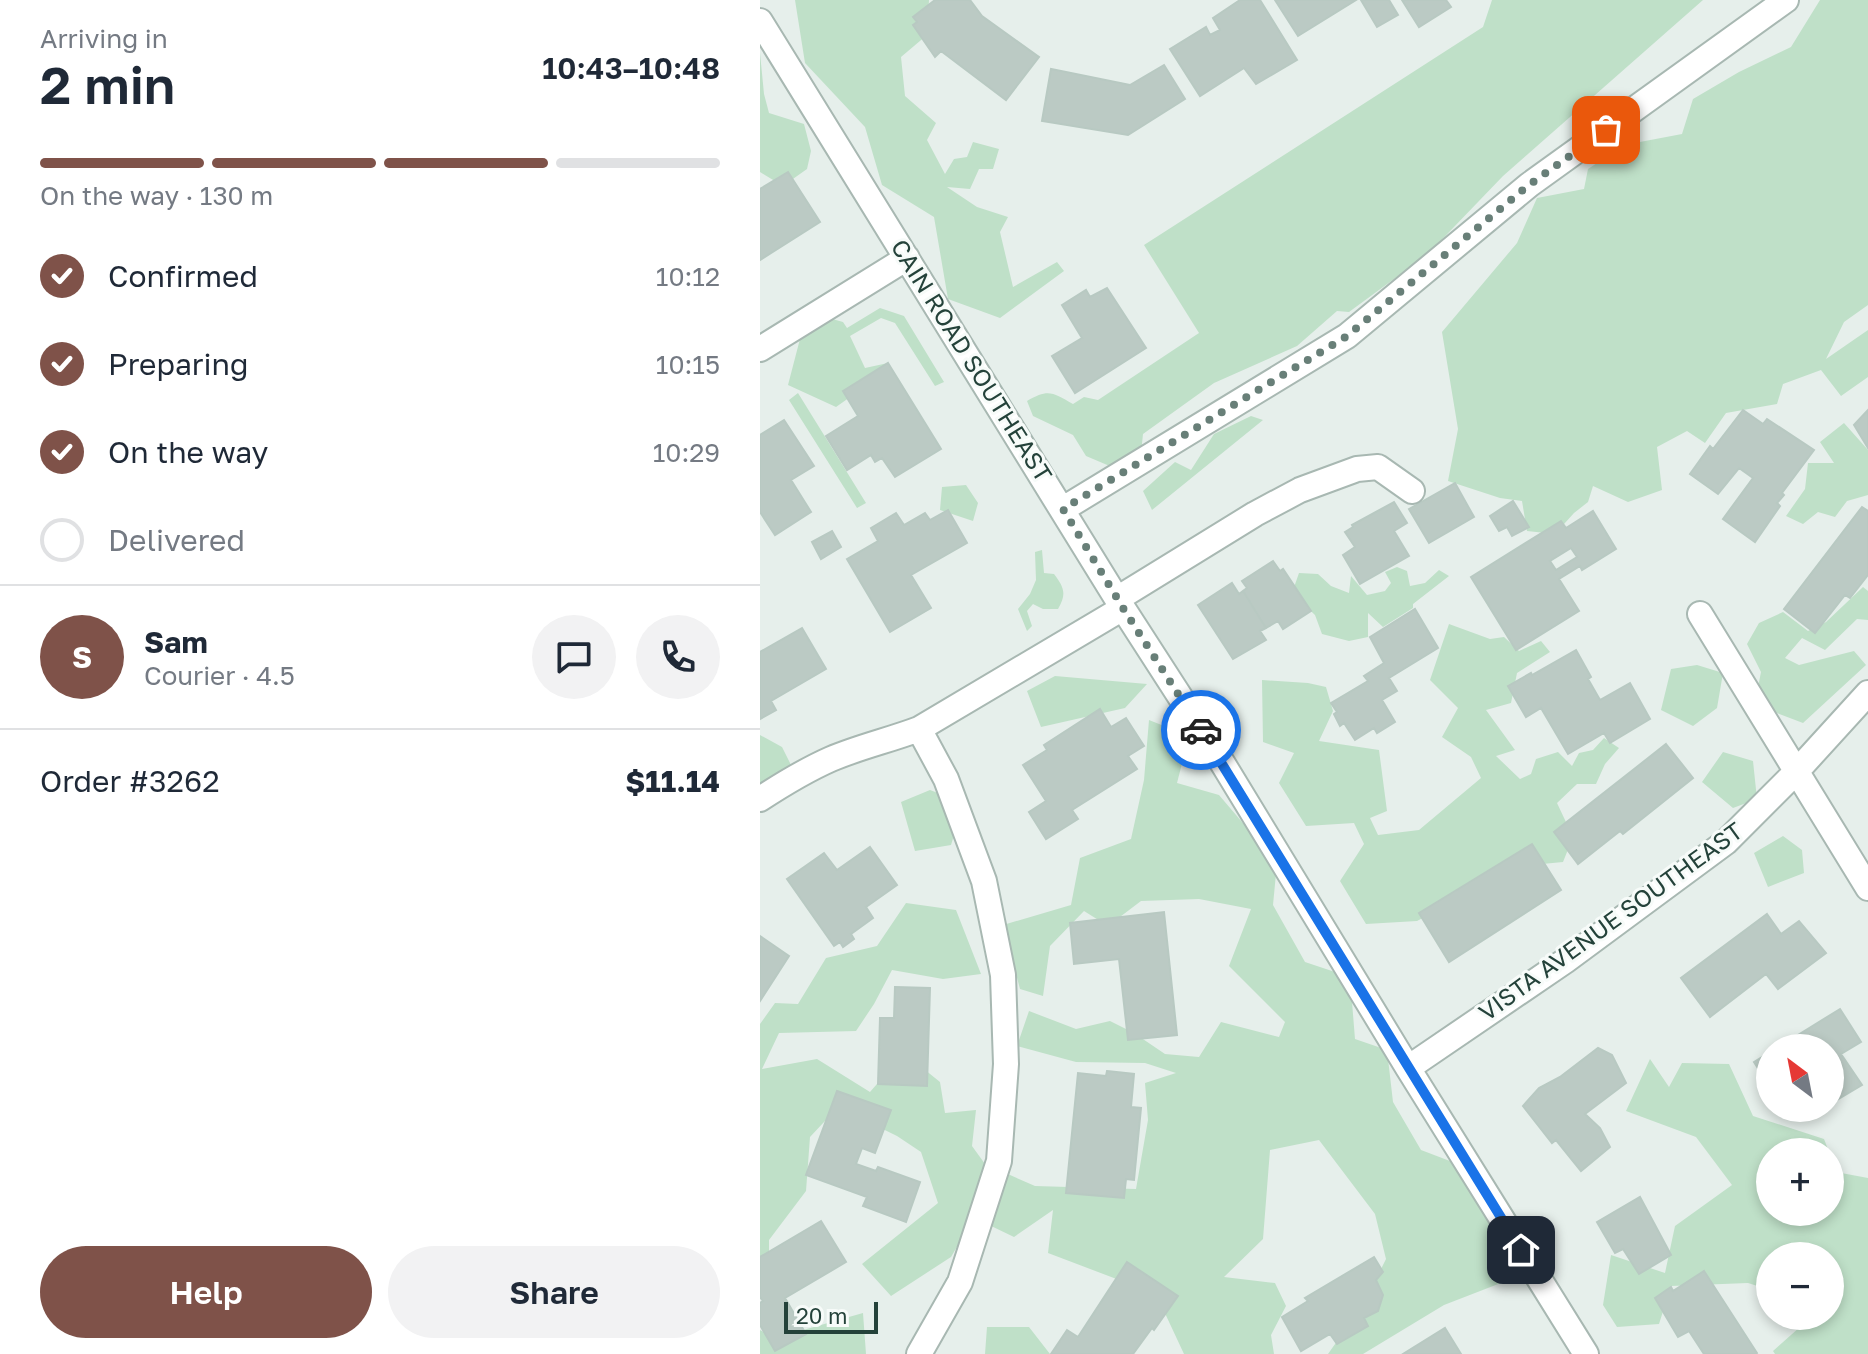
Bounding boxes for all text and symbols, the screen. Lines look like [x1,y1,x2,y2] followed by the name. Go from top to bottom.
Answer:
[40,23,168,54] text: Arriving in
[542,50,720,86] text: 10:43–10:48
[40,53,175,115] text: 2 min
[1572,96,1640,164] pin
[1584,108,1628,152] icon: bag
[40,180,273,211] text: On the way · 130 m
[886,234,1059,487] street label: CAIN ROAD SOUTHEAST
[40,254,84,298] icon: check
[108,258,258,294] text: Confirmed
[656,261,720,292] text: 10:12
[40,342,84,386] icon: check
[108,346,249,382] text: Preparing
[656,349,720,380] text: 10:15
[40,430,84,474] icon: check
[108,434,268,470] text: On the way
[653,437,720,468] text: 10:29
[108,522,245,558] text: Delivered
[532,615,616,699] button: chat
[636,615,720,699] button: phone
[144,624,208,660] text: Sam
[72,639,92,675] text: S
[144,660,295,691] text: Courier · 4.5
[1161,690,1241,770] courier
[1179,708,1223,752] icon: car
[40,763,220,799] text: Order #3262
[625,763,720,799] text: $11.14
[1473,815,1748,1026] street label: VISTA AVENUE SOUTHEAST
[1756,1034,1844,1122] north arrow
[1756,1034,1844,1330] map controls
[1756,1138,1844,1226] button: +
[1487,1216,1555,1284] pin
[1499,1228,1543,1272] icon: home
[1756,1242,1844,1330] button: −
[40,1246,372,1338] button: Help
[388,1246,720,1338] button: Share
[784,1298,878,1334] scale bar
[796,1302,847,1329] text: 20 m

